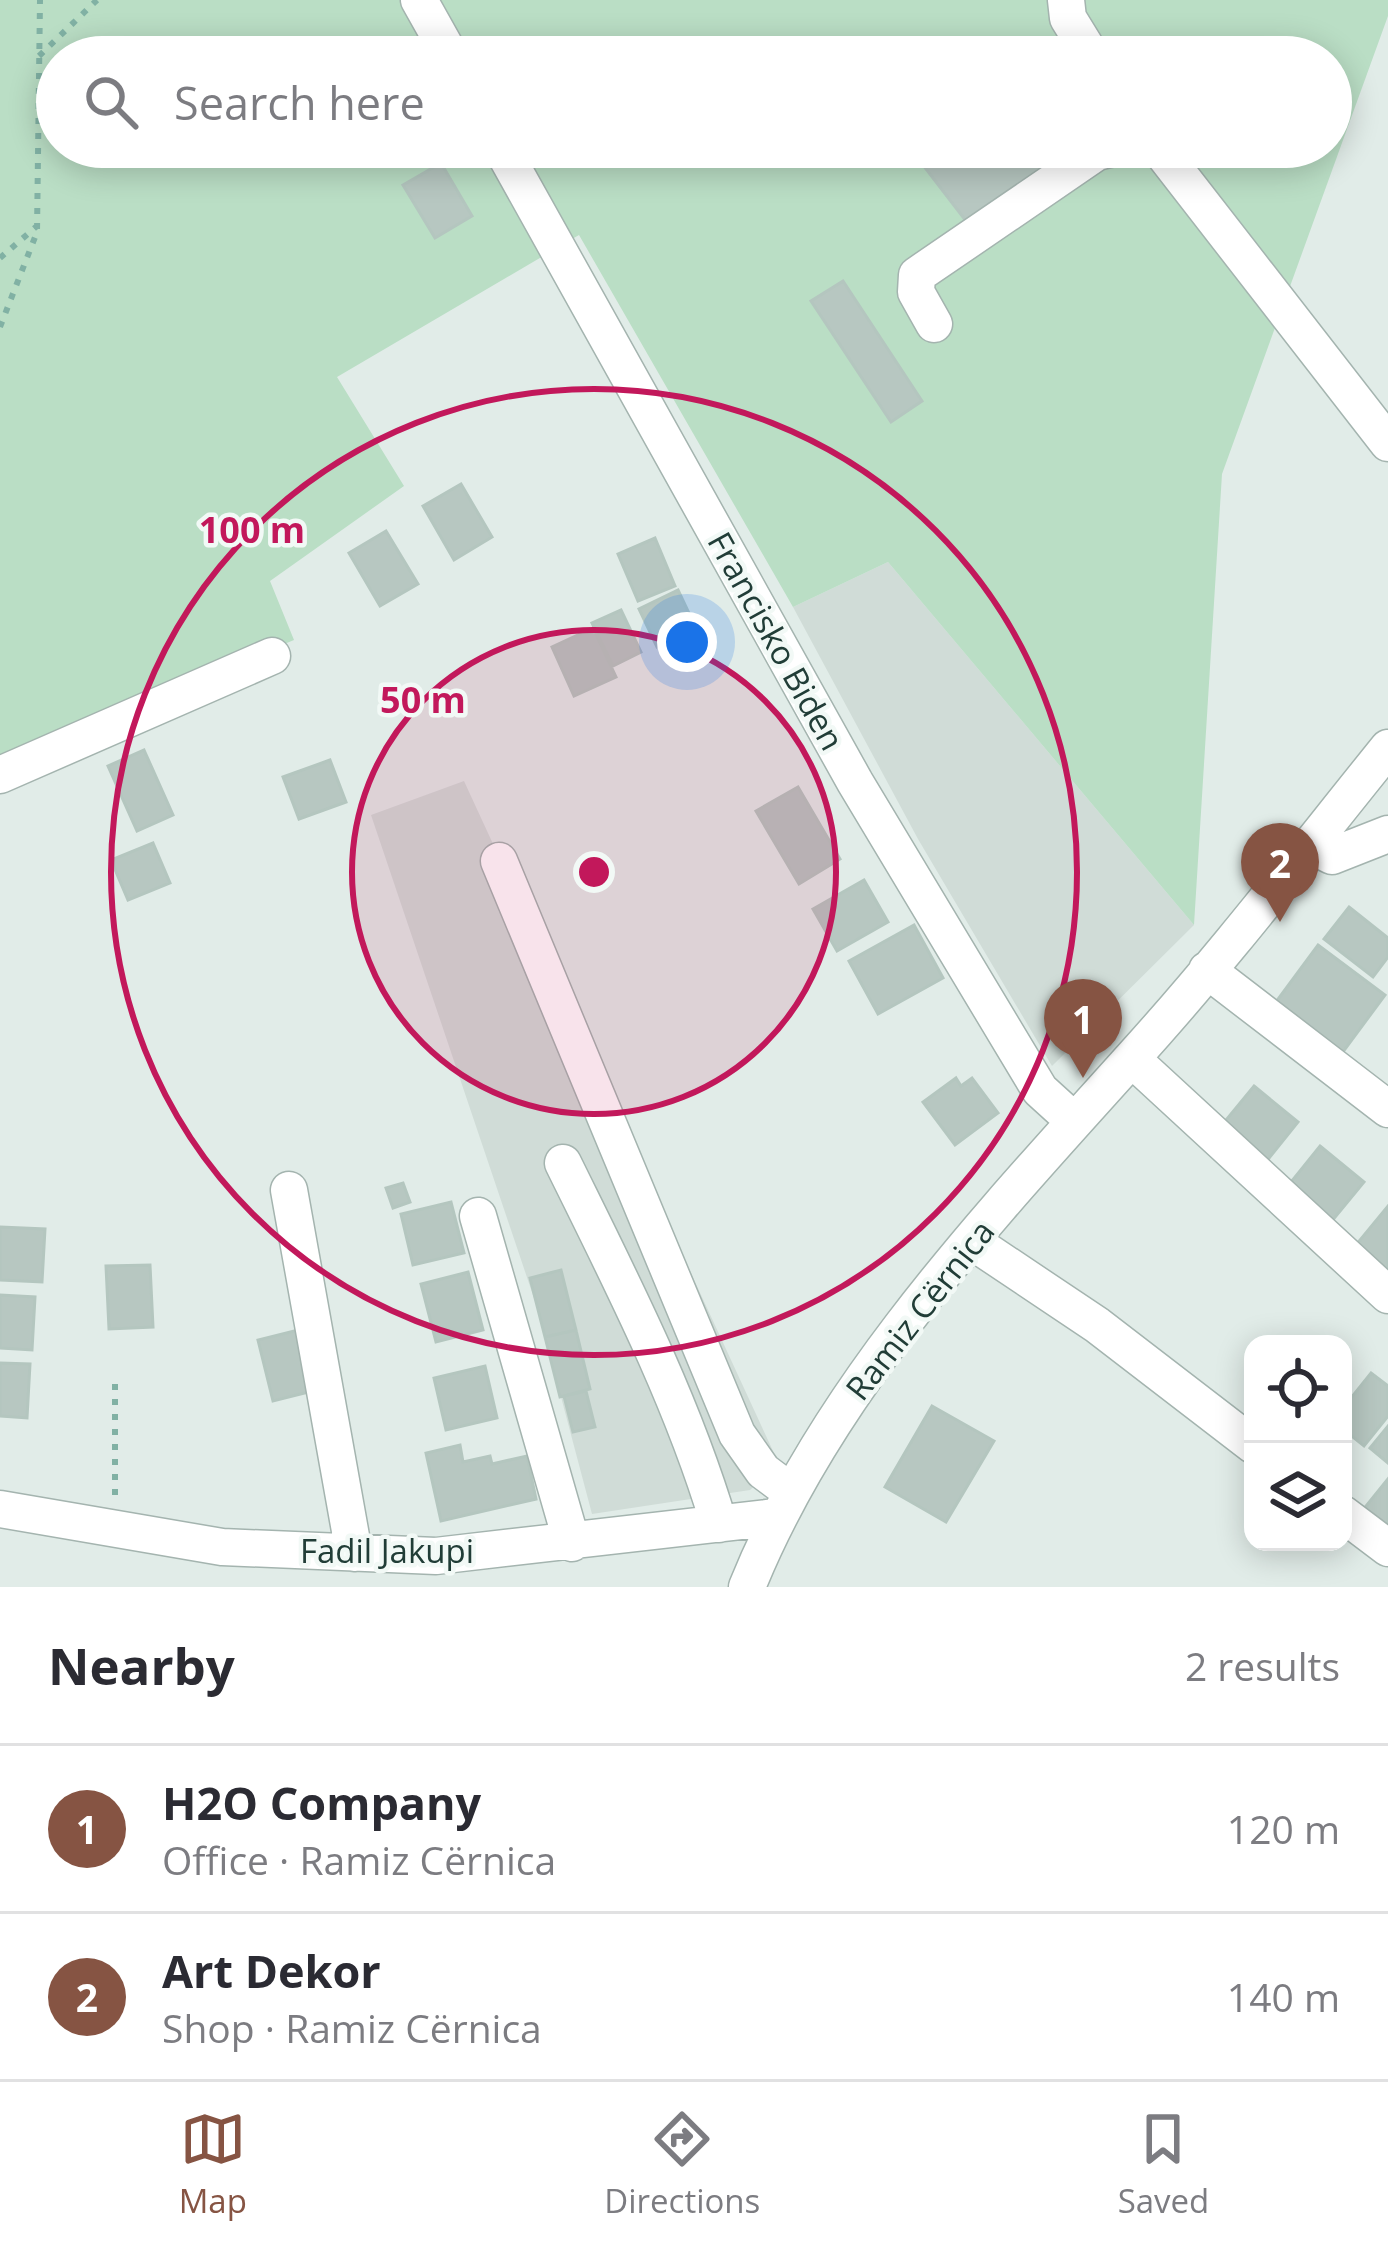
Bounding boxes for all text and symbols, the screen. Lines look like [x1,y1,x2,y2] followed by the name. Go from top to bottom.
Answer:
[36,36,1352,168] search box
[78,69,144,135] icon: search
[174,72,425,133] text: Search here
[199,505,305,554] text: 100 m
[698,523,855,758] street label: Francisko Biden
[657,612,717,672] your location
[380,675,466,724] text: 50 m
[1241,823,1319,922] pin: 2
[573,851,615,893] centre of rings
[1044,979,1122,1078] pin: 1
[835,1210,1004,1409] street label: Ramiz Cërnica
[1244,1335,1352,1551] map controls
[1244,1335,1352,1443] button: locate
[1244,1443,1352,1551] button: layers
[300,1528,474,1573] street label: Fadil Jakupi
[48,1630,235,1700] text: Nearby
[1185,1639,1340,1692] text: 2 results
[162,1772,481,1833] text: H2O Company
[76,1802,98,1855] text: 1
[1227,1802,1340,1855] text: 120 m
[162,1833,556,1886] text: Office · Ramiz Cërnica
[162,1940,381,2001] text: Art Dekor
[76,1970,98,2023] text: 2
[1227,1970,1340,2023] text: 140 m
[162,2001,542,2054] text: Shop · Ramiz Cërnica
[179,2106,247,2223] tab: Map
[604,2106,760,2223] tab: Directions
[1118,2106,1209,2223] tab: Saved

